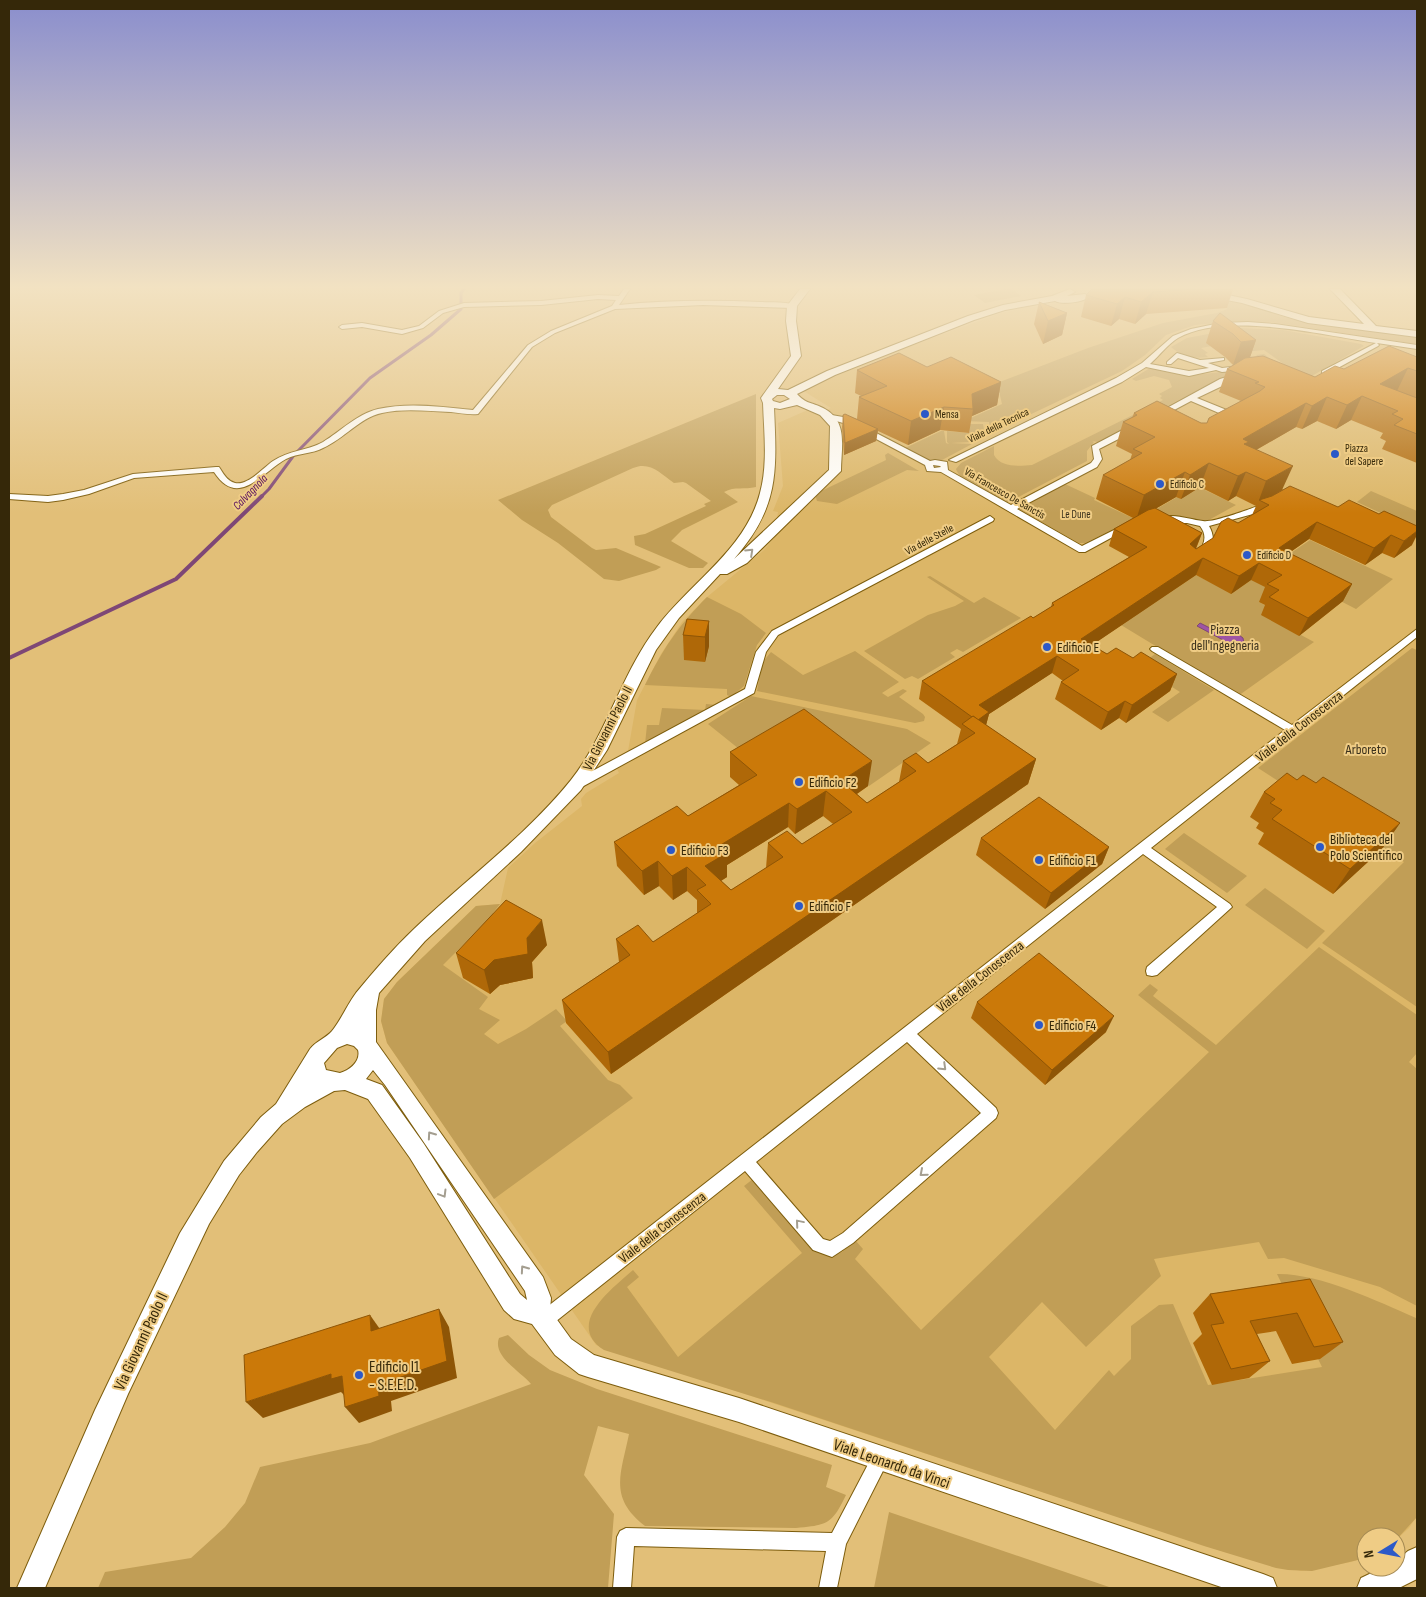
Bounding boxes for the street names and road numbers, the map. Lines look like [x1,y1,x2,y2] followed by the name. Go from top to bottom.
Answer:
[966,405,1031,446] street label: Viale della Tecnica
[962,465,1048,522] street label: Via Francesco De Sanctis
[903,521,956,558] street label: Via delle Stelle
[579,683,636,773] street label: Via Giovanni Paolo II
[1252,687,1346,766] street label: Viale della Conoscenza
[933,937,1027,1016] street label: Viale della Conoscenza
[615,1188,709,1267] street label: Viale della Conoscenza
[110,1290,172,1394] street label: Via Giovanni Paolo II
[831,1436,952,1493] street label: Viale Leonardo da Vinci

